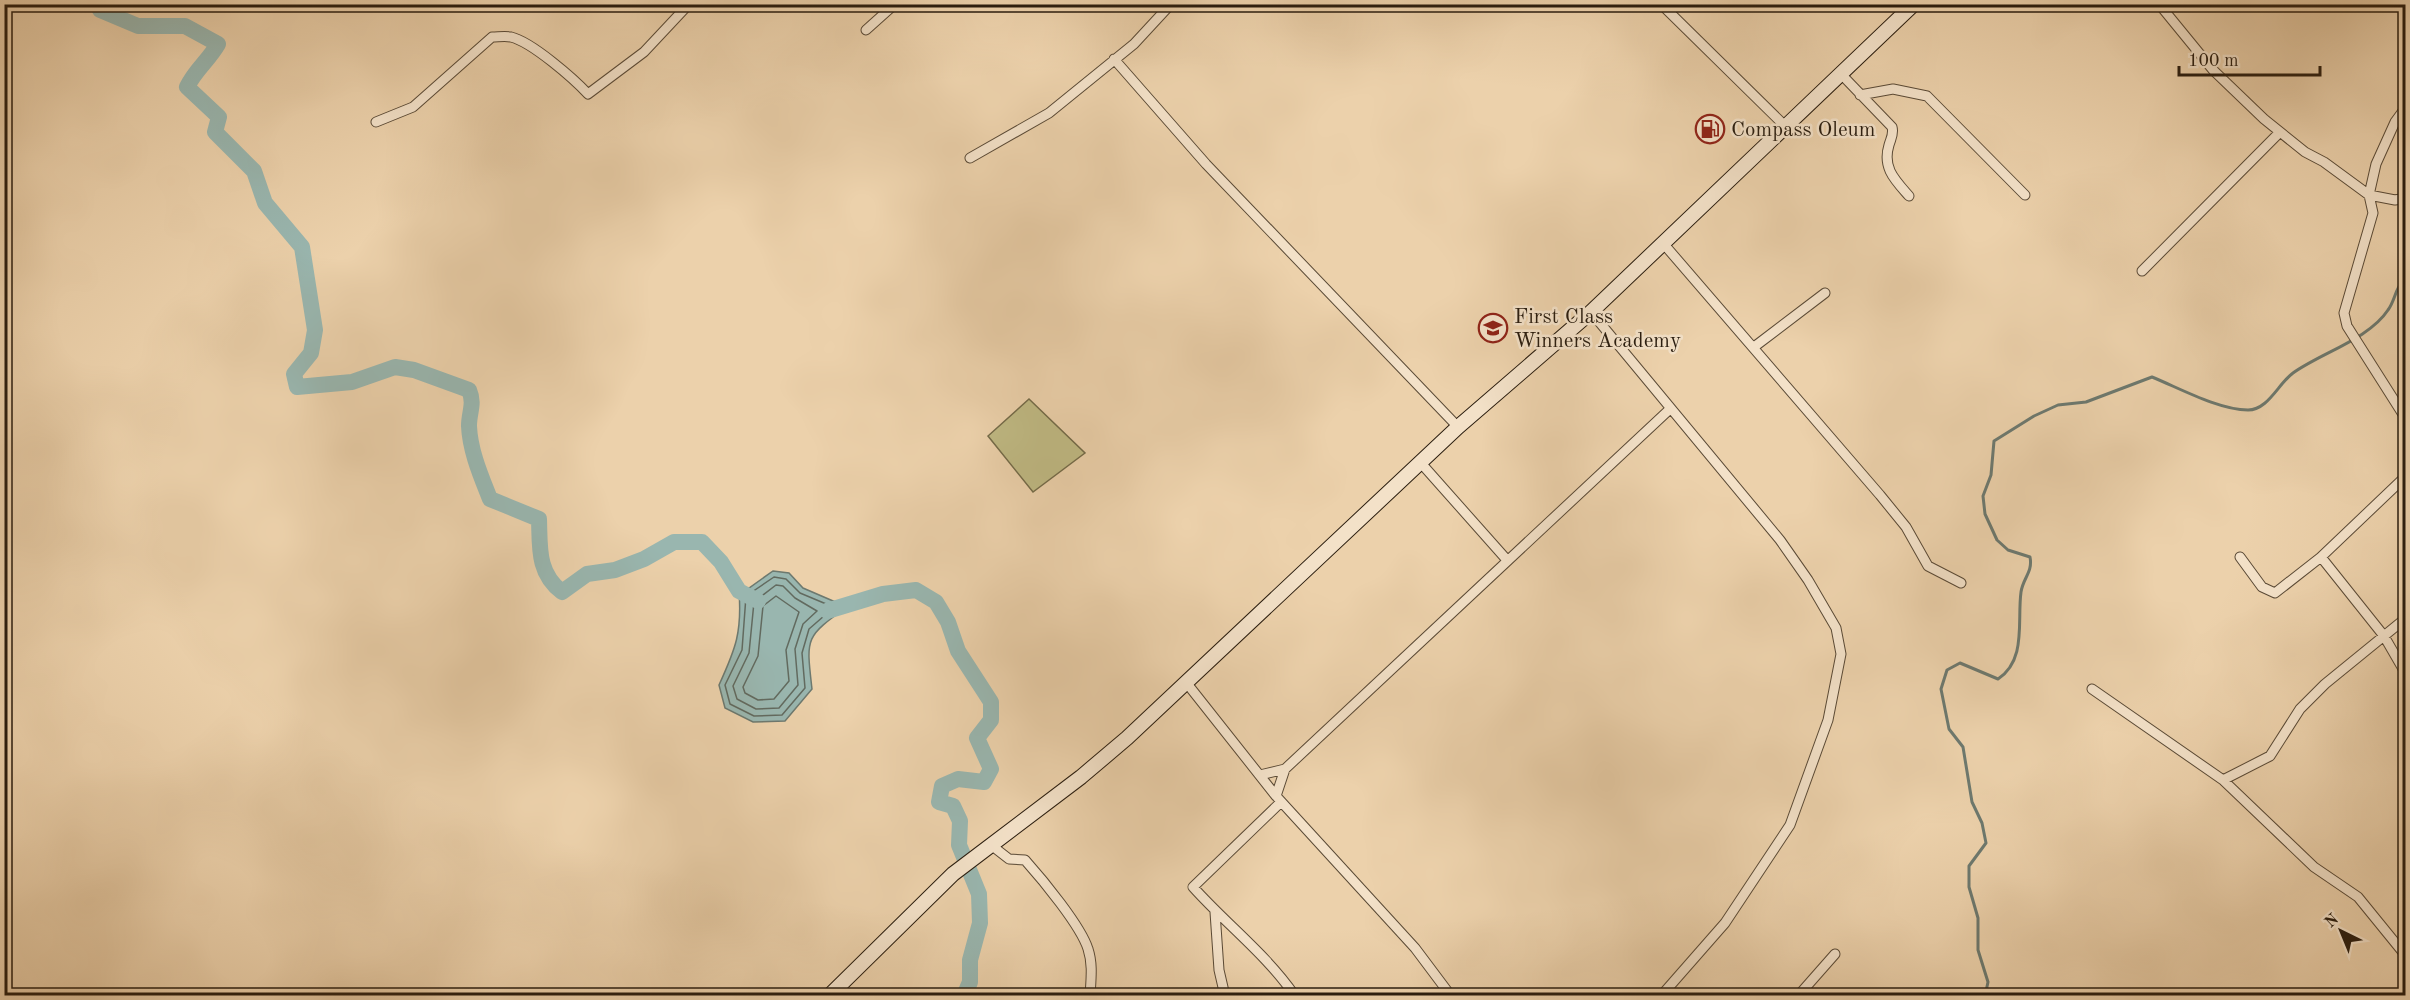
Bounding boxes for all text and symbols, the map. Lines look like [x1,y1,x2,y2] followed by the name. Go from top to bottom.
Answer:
[2179,39,2320,77] scale bar
[2188,52,2239,70] text: 100 m
[1694,113,1726,145] fuel station icon: Compass Oleum
[1731,120,1875,141] place label: Compass Oleum
[1514,307,1681,352] place label: First Class Winners Academy
[1477,312,1509,344] school or university icon: First Class Winners Academy
[2311,901,2371,961] north arrow
[2322,911,2343,932] text: N

